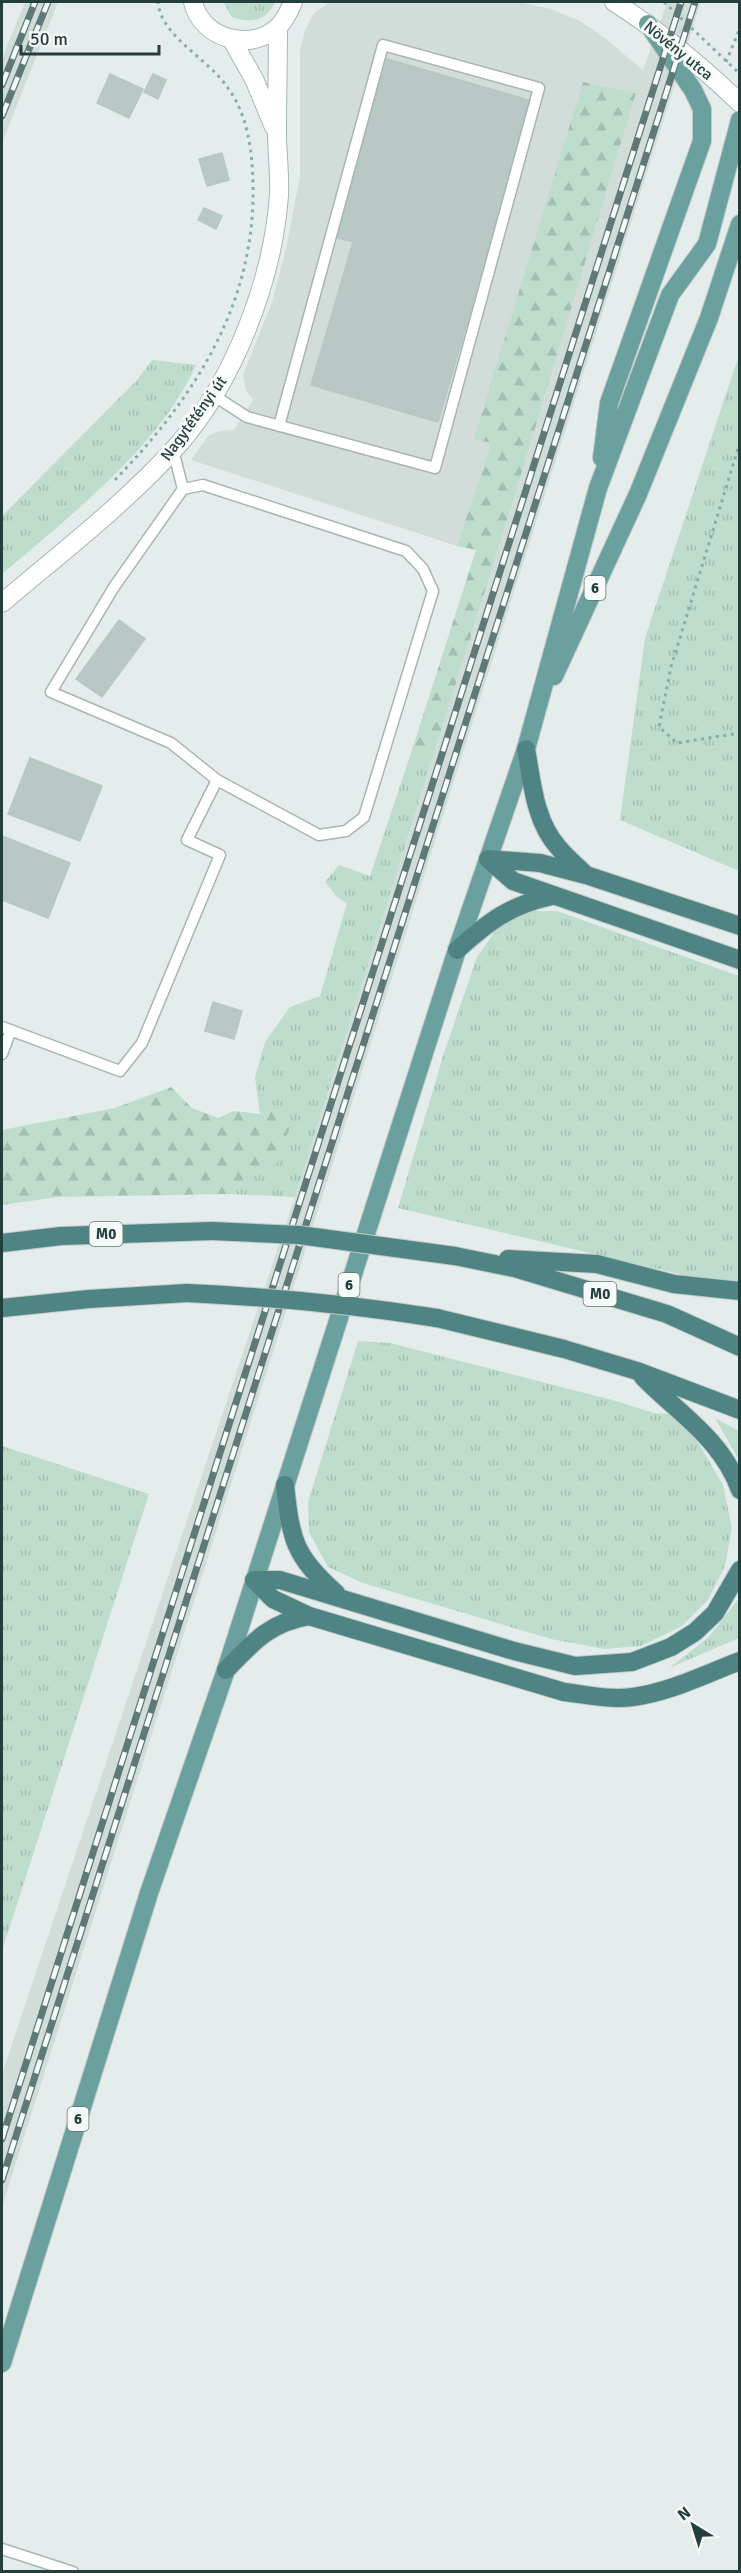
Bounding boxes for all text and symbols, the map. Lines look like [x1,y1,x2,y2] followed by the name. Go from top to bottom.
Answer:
[640,17,717,85] street label: Növény utca
[21,18,159,56] scale bar
[30,28,68,50] text: 50 m
[156,372,232,465] street label: Nagytétényi út
[584,576,606,600] road number: 6
[90,1222,122,1246] road number: M0
[338,1273,360,1297] road number: 6
[584,1282,616,1306] road number: M0
[68,2107,88,2131] road number: 6
[663,2495,723,2555] north arrow
[674,2503,695,2525] text: N

